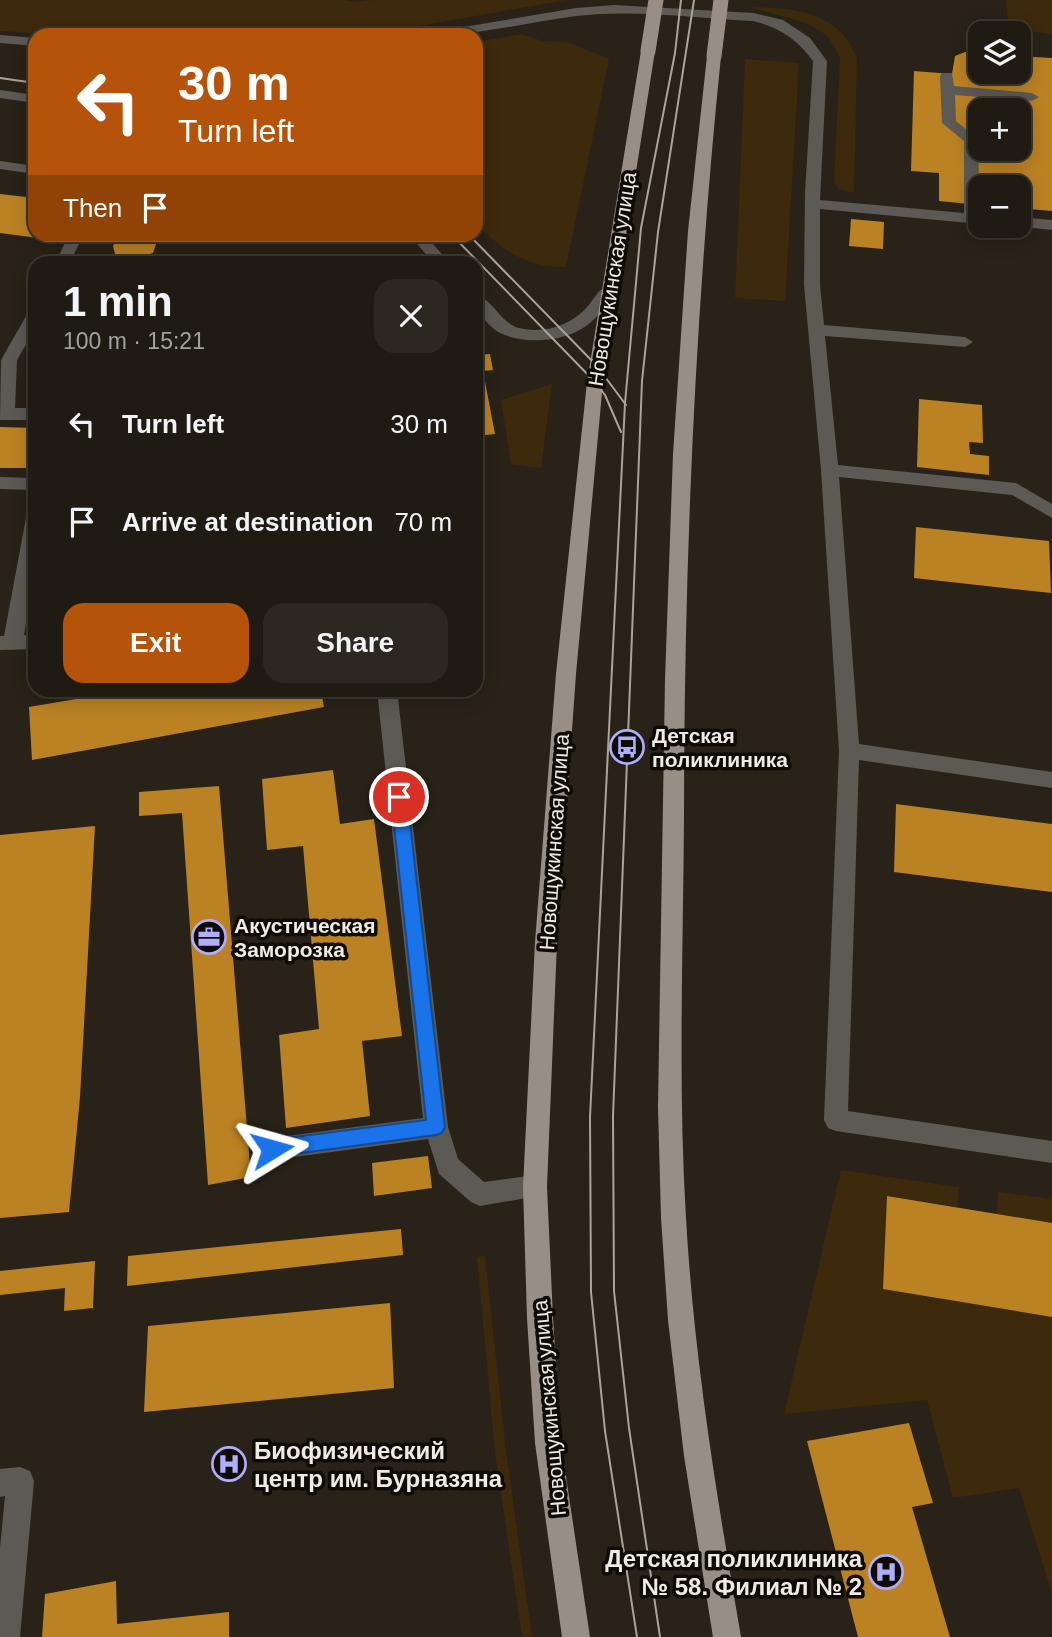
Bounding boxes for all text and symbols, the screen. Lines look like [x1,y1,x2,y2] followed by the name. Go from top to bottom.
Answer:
[968,21,1031,238] map controls
[968,21,1031,84] button: layers
[63,56,154,147] icon: left
[178,56,290,110] text: 30 m
[968,98,1031,161] button: +
[178,113,294,149] text: Turn left
[584,170,640,388] street label: Новощукинская улица
[968,175,1031,238] button: −
[136,189,174,227] icon: arrive
[63,193,122,223] text: Then
[63,278,173,325] text: 1 min
[374,279,448,353] button: close
[63,328,205,354] text: 100 m · 15:21
[63,405,101,443] icon: left
[122,409,224,439] text: Turn left
[390,409,448,439] text: 30 m
[63,503,101,541] icon: arrive
[122,507,373,537] text: Arrive at destination
[394,507,452,537] text: 70 m
[63,603,249,683] button: Exit
[263,603,448,683] button: Share
[652,724,788,771] place label: Детская поликлиника
[608,728,646,766] bus stop icon: Детская поликлиника
[535,733,573,951] street label: Новощукинская улица
[369,767,429,827] pin
[380,778,418,816] icon: arrive
[234,914,375,961] place label: Акустическая Заморозка
[190,918,228,956] office icon: Акустическая Заморозка
[235,1112,309,1186] position arrow
[528,1299,570,1517] street label: Новощукинская улица
[254,1437,503,1492] place label: Биофизический центр им. Бурназяна
[210,1445,248,1483] hospital icon: Биофизический центр им. Бурназяна
[605,1545,863,1600] place label: Детская поликлиника № 58. Филиал № 2
[867,1553,905,1591] hospital icon: Детская поликлиника № 58. Филиал № 2

